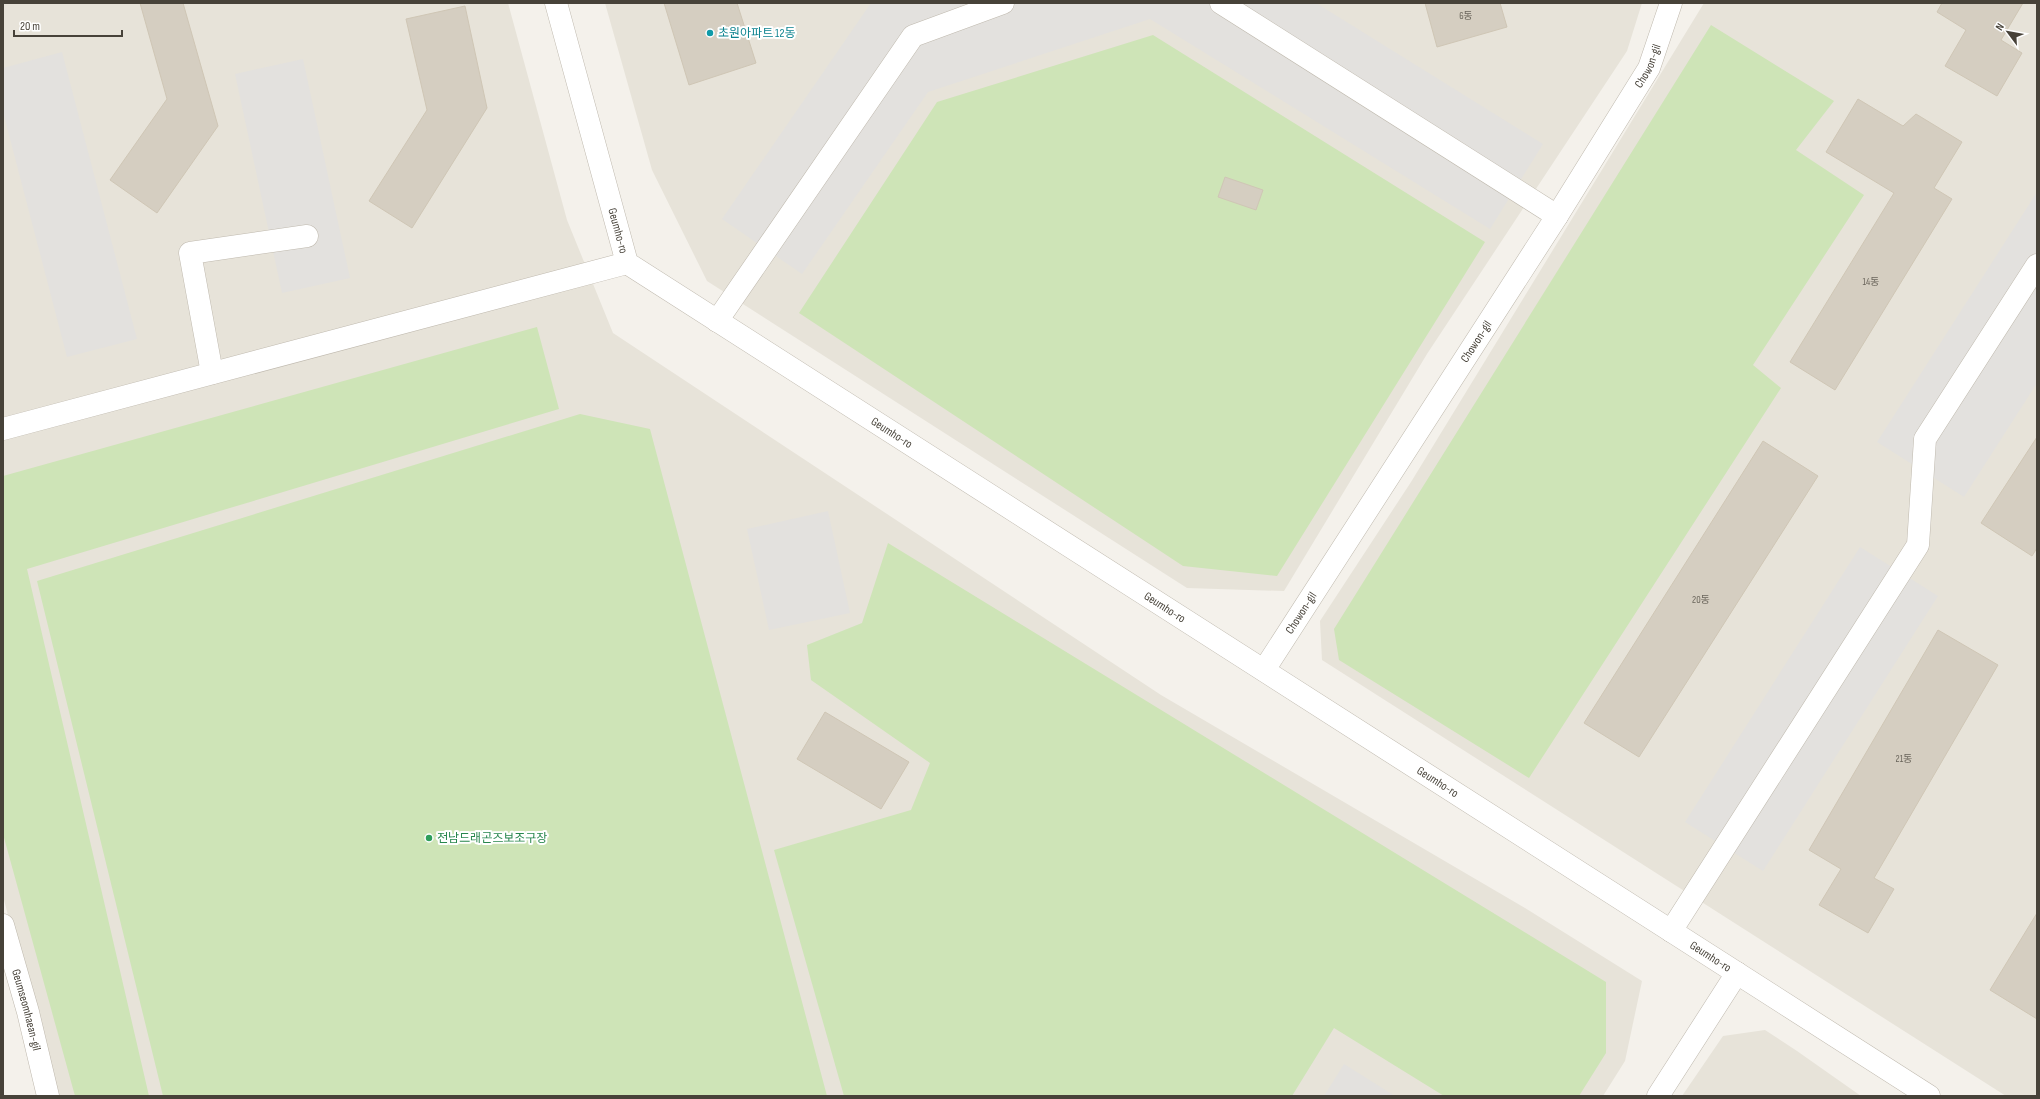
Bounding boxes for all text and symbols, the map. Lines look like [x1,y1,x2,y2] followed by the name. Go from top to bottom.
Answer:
[1459,10,1473,22] house number: 6동
[14,12,122,38] scale bar
[1988,12,2028,52] north arrow
[20,19,40,34] text: 20 m
[1993,21,2007,33] text: N
[718,26,795,41] place label: 초원아파트 12동
[705,28,715,38] marker: 초원아파트 12동
[1631,42,1665,91] street label: Chowon-gil
[604,206,631,255] street label: Geumho-ro
[1863,276,1879,288] house number: 14동
[1457,318,1495,365] street label: Chowon-gil
[868,414,915,452] street label: Geumho-ro
[1141,589,1188,626] street label: Geumho-ro
[1282,589,1320,637] street label: Chowon-gil
[1692,594,1710,606] house number: 20동
[1896,753,1912,765] house number: 21동
[1414,763,1461,801] street label: Geumho-ro
[437,831,547,846] place label: 전남드래곤즈보조구장
[424,833,434,843] marker: 전남드래곤즈보조구장
[1687,938,1734,976] street label: Geumho-ro
[8,967,44,1052] street label: Geumseomhaean-gil

